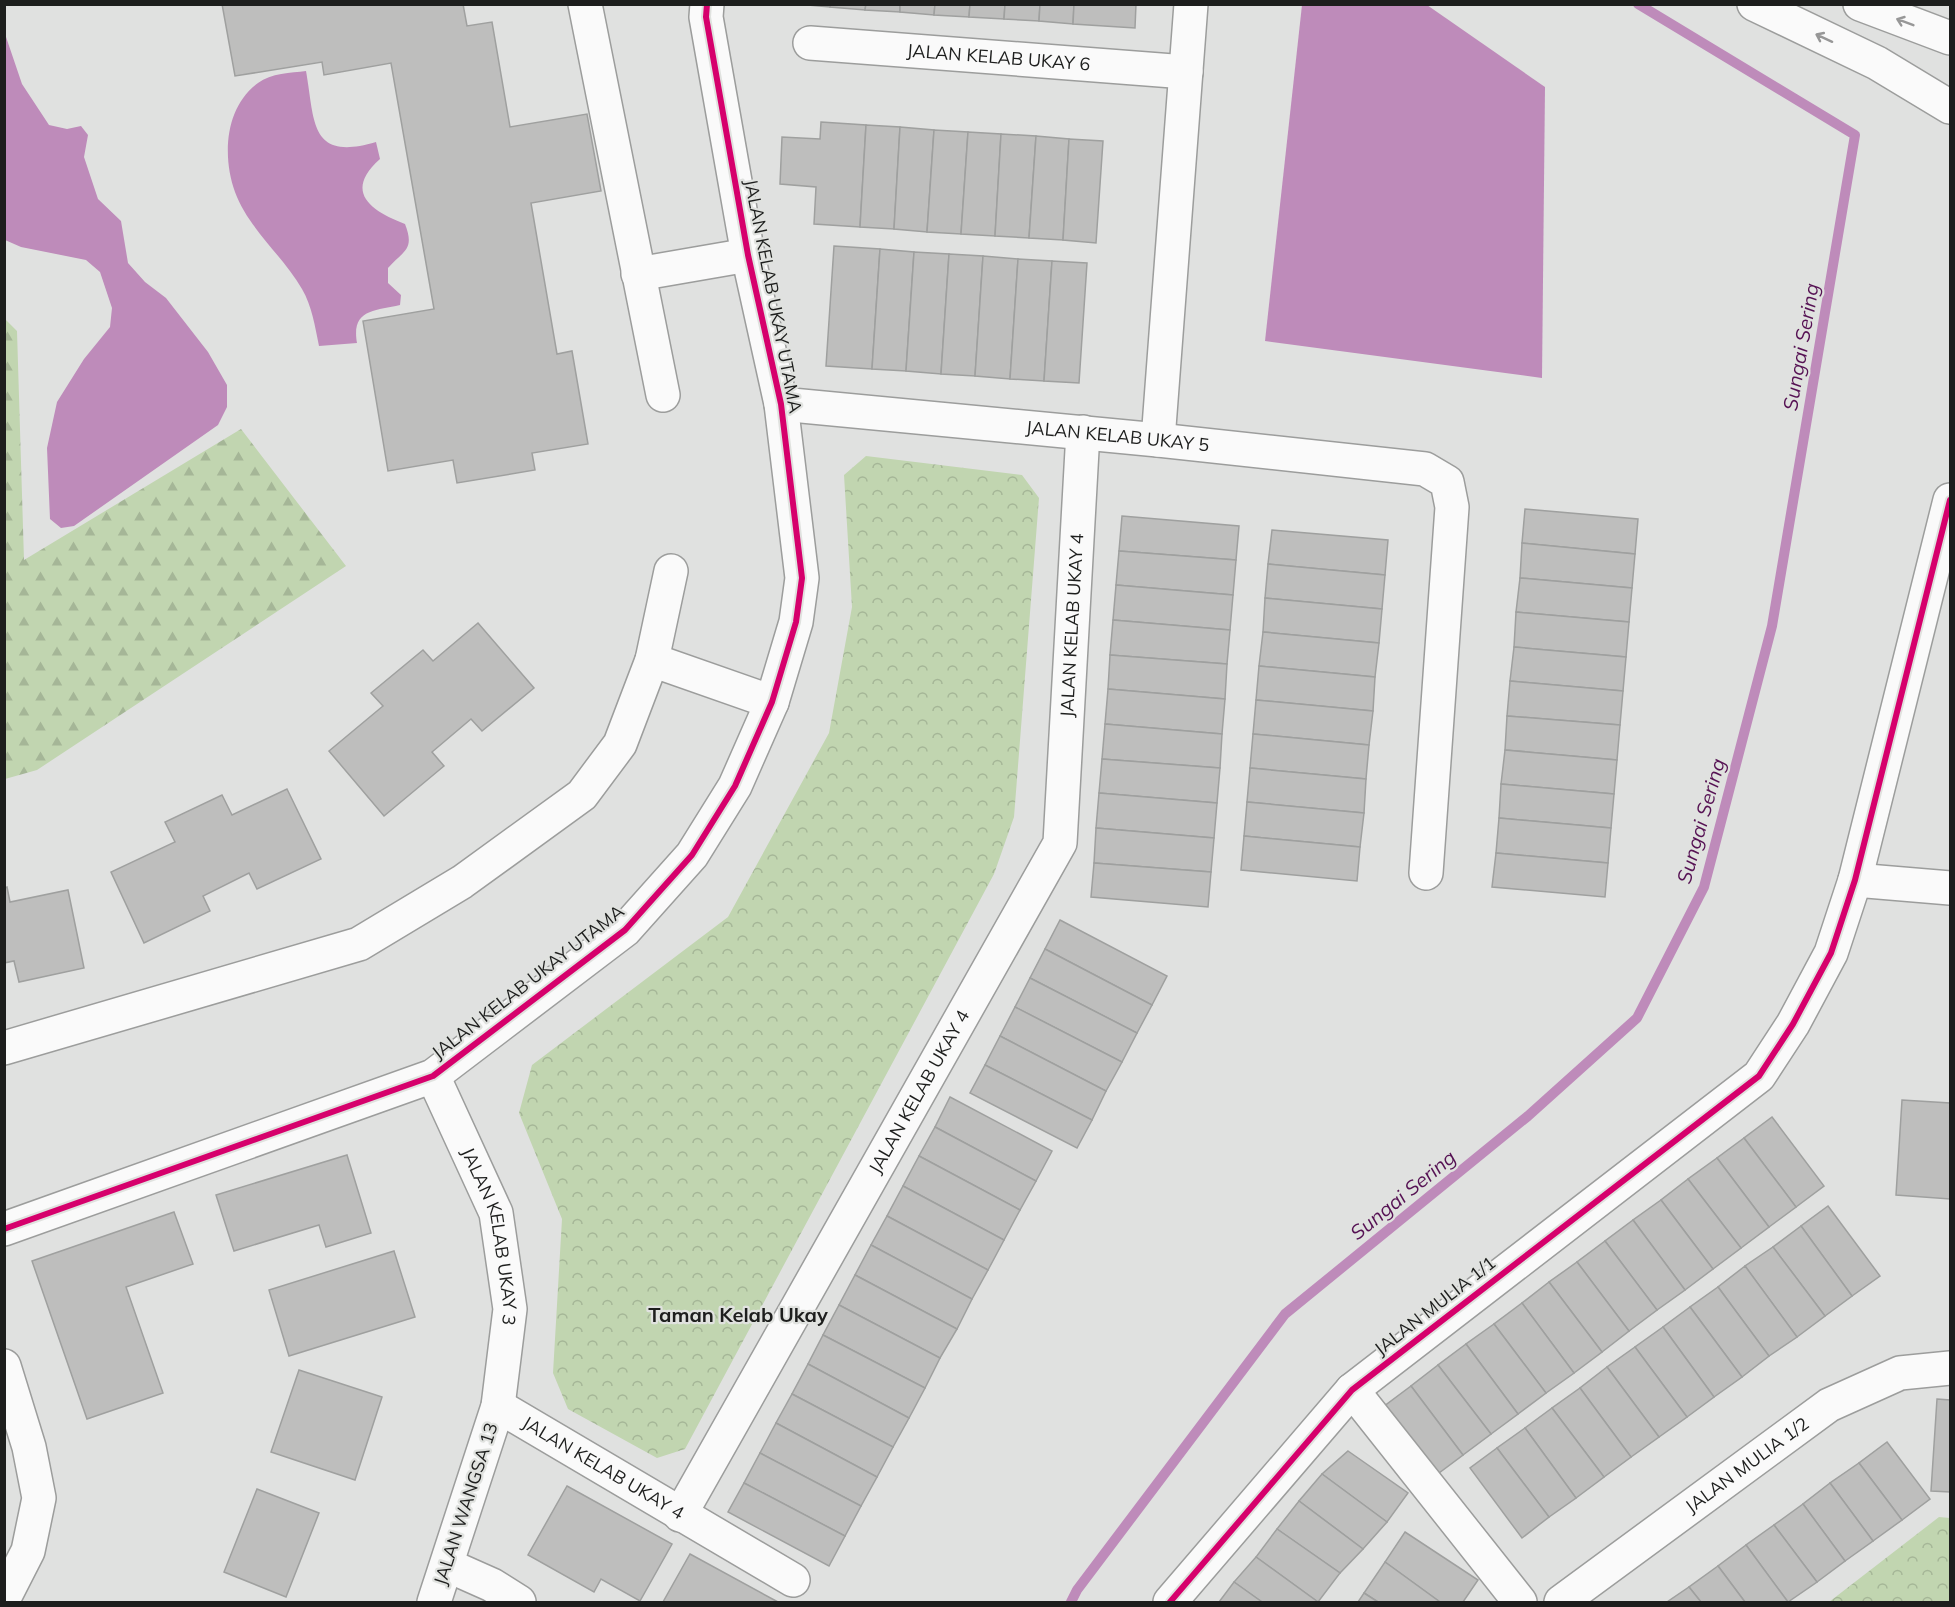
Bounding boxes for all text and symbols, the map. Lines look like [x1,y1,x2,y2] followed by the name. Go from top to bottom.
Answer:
[1896,16,1915,27] one-way arrow
[1816,31,1834,43] one-way arrow
[906,38,1091,76] street label: JALAN KELAB UKAY 6
[740,177,807,415] street label: JALAN KELAB UKAY UTAMA
[1777,281,1824,413] water label: Sungai Sering
[1025,415,1211,457] street label: JALAN KELAB UKAY 5
[1055,533,1088,718] street label: JALAN KELAB UKAY 4
[1671,755,1730,886] water label: Sungai Sering
[427,899,628,1064] street label: JALAN KELAB UKAY UTAMA
[863,1006,974,1178] street label: JALAN KELAB UKAY 4
[456,1144,522,1327] street label: JALAN KELAB UKAY 3
[1345,1144,1461,1245] water label: Sungai Sering
[1369,1251,1500,1360] street label: JALAN MULIA 1/1
[648,1302,828,1327] district label: Taman Kelab Ukay
[518,1411,689,1524] street label: JALAN KELAB UKAY 4
[1680,1412,1813,1518] street label: JALAN MULIA 1/2
[428,1420,503,1588] street label: JALAN WANGSA 13

